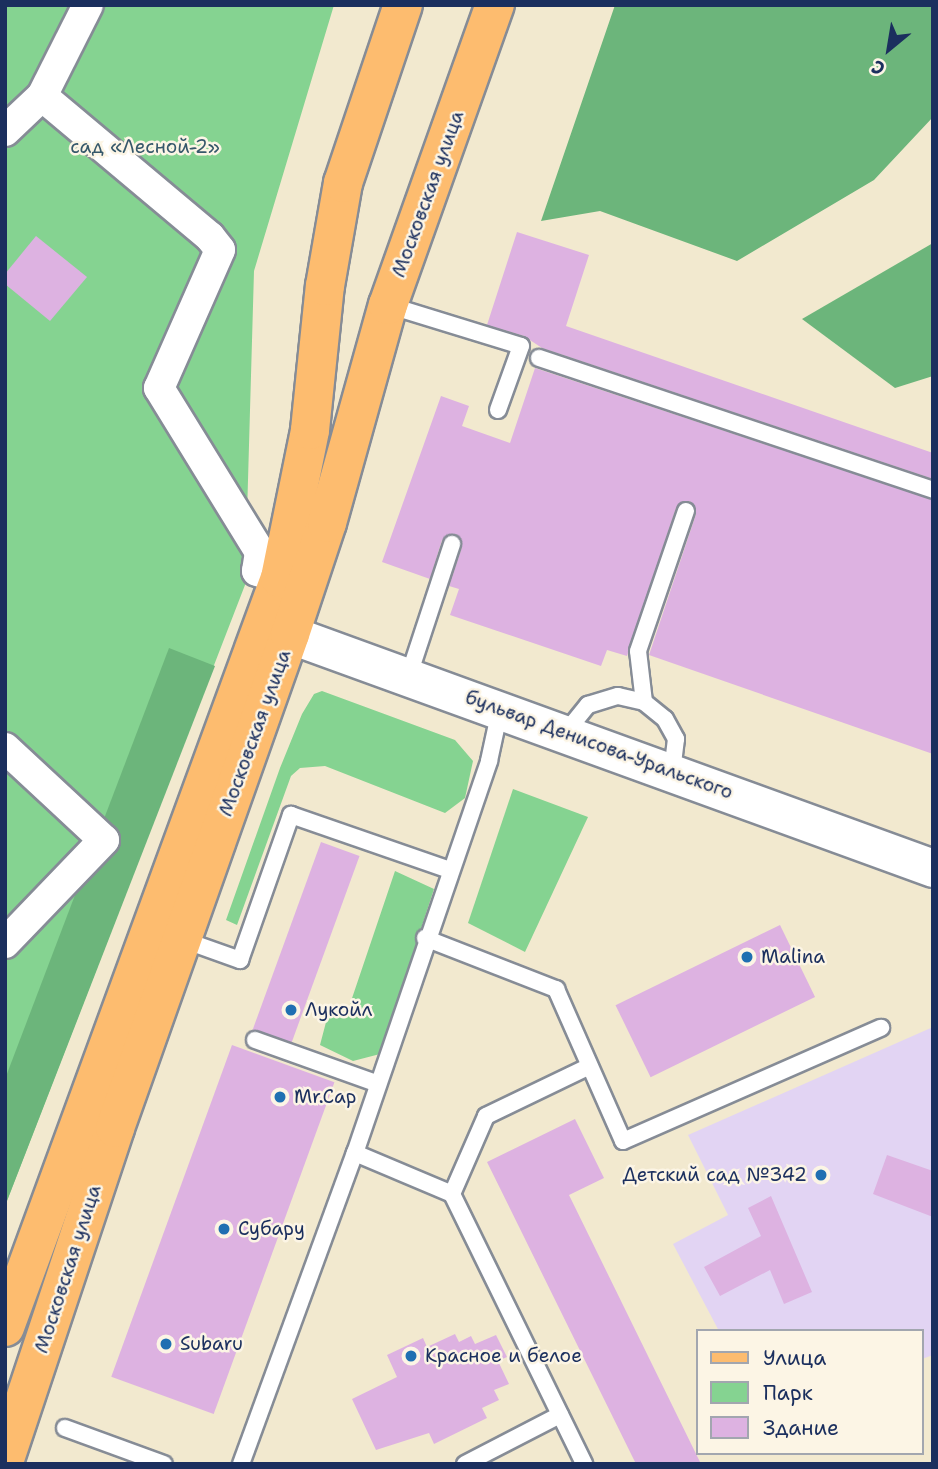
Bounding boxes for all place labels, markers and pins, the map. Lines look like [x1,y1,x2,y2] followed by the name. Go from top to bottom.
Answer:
[761,946,825,968] place label: Malina
[739,949,755,965] marker: Malina
[305,999,372,1021] place label: Лукойл
[283,1002,299,1018] marker: Лукойл
[294,1086,356,1108] place label: Mr.Cap
[272,1089,288,1105] marker: Mr.Cap
[623,1164,807,1186] place label: Детский сад №342
[813,1167,829,1183] marker: Детский сад №342
[238,1218,305,1240] place label: Субару
[216,1221,232,1237] marker: Субару
[180,1333,243,1355] place label: Subaru
[158,1336,174,1352] marker: Subaru
[425,1345,582,1367] place label: Красное и белое
[403,1348,419,1364] marker: Красное и белое

